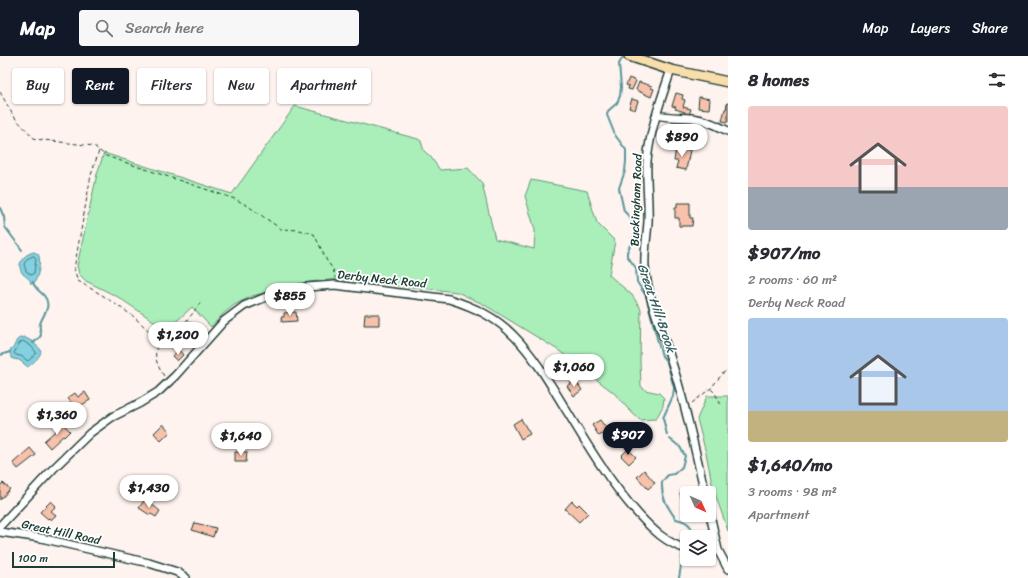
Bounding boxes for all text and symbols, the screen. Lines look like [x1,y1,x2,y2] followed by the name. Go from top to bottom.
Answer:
[79,10,359,46] search box
[20,12,55,45] text: Map
[125,15,204,41] text: Search here
[863,16,888,41] text: Map
[910,16,950,41] text: Layers
[972,16,1008,41] text: Share
[93,17,115,39] icon: search
[748,65,809,95] text: 8 homes
[12,68,64,104] chip: Buy
[72,68,129,104] chip: Rent
[137,68,206,104] chip: Filters
[214,68,269,104] chip: New
[277,68,371,104] chip: Apartment
[986,69,1008,91] icon: filters
[658,124,706,158] pin: $890
[666,125,698,148] text: $890
[842,132,914,204] icon: home
[623,152,649,247] street label: Buckingham Road
[748,238,820,268] text: $907/mo
[631,260,683,357] water label: Great Hill Brook
[336,263,428,295] street label: Derby Neck Road
[748,268,837,291] text: 2 rooms · 60 m²
[266,283,314,317] pin: $855
[274,284,306,307] text: $855
[748,291,845,314] text: Derby Neck Road
[145,322,211,356] pin: $1,200
[157,323,199,346] text: $1,200
[842,344,914,416] icon: home
[541,354,607,388] pin: $1,060
[553,355,595,378] text: $1,060
[24,402,90,436] pin: $1,360
[37,403,77,426] text: $1,360
[604,422,652,456] pin: $907
[208,423,274,457] pin: $1,640
[612,423,644,446] text: $907
[220,424,262,447] text: $1,640
[748,450,832,480] text: $1,640/mo
[116,475,182,509] pin: $1,430
[128,476,170,499] text: $1,430
[748,480,837,503] text: 3 rooms · 98 m²
[680,486,716,522] north arrow
[680,486,716,566] map controls
[748,503,809,526] text: Apartment
[19,513,103,551] street label: Great Hill Road
[680,530,716,566] button: layers
[18,549,48,568] text: 100 m
[12,550,115,569] scale bar

